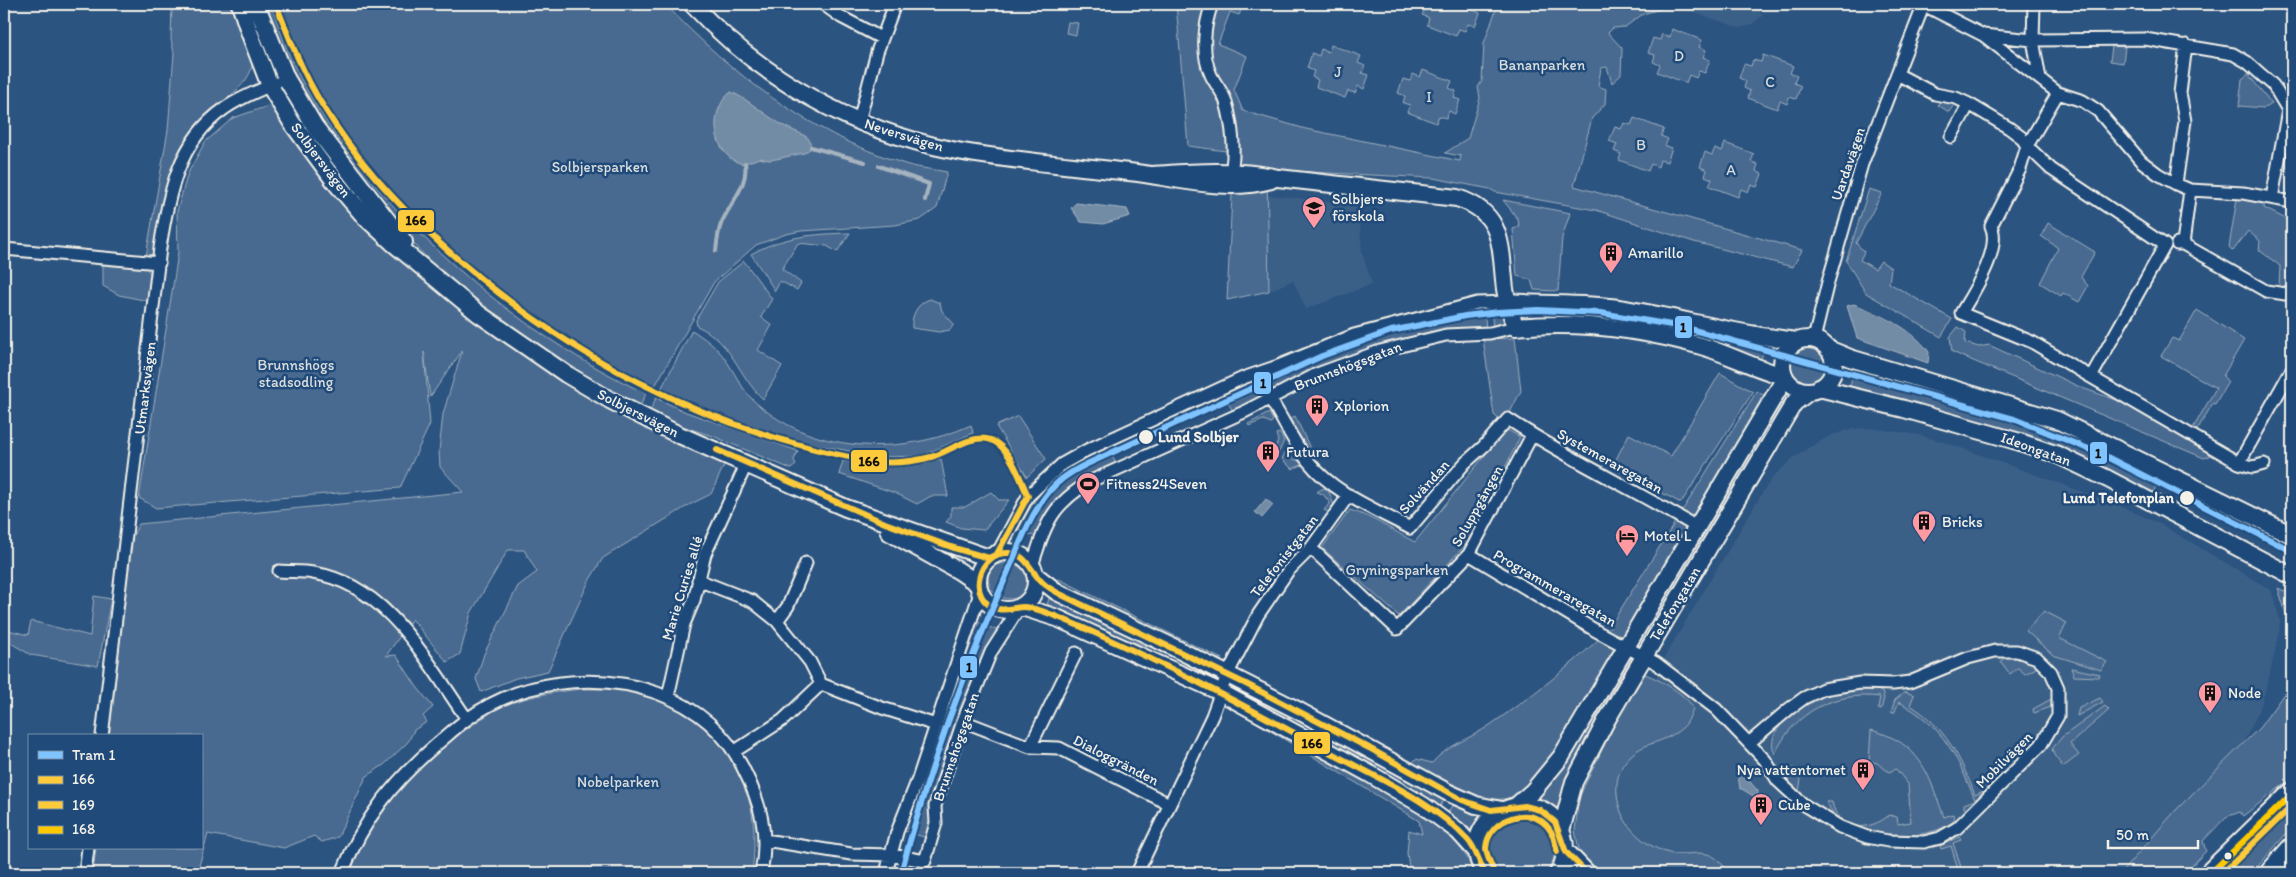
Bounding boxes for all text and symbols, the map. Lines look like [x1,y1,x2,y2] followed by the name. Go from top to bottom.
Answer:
[1674,47,1684,65] park label: D
[1499,56,1586,74] park label: Bananparken
[1334,63,1342,81] park label: J
[1765,73,1775,91] park label: C
[1426,88,1432,106] park label: I
[862,114,946,156] street label: Neversvägen
[287,119,355,201] street label: Solbjersvägen
[1827,125,1869,203] street label: Uardavägen
[1636,136,1646,154] park label: B
[552,158,649,176] park label: Solbjersparken
[1726,161,1736,179] park label: A
[1332,190,1385,225] place label: Solbjers förskola
[1301,195,1327,229] school or university icon: Solbjers förskola
[397,209,435,233] line badge: 166
[405,212,427,229] text: 166
[1598,240,1624,274] building icon: Amarillo
[1628,244,1684,262] place label: Amarillo
[1674,315,1693,339] line badge: 1
[1680,319,1687,336] text: 1
[1292,337,1405,395] street label: Brunnshögsgatan
[130,341,160,435] street label: Utmarksvägen
[258,356,335,391] park label: Brunnshögs stadsodling
[1253,371,1272,395] line badge: 1
[1260,375,1267,392] text: 1
[594,385,682,441] street label: Solbjersvägen
[1304,393,1330,427] building icon: Xplorion
[1334,397,1390,415] place label: Xplorion
[1554,424,1666,498] street label: Systemeraregatan
[1137,428,1155,446] marker: Lund Solbjer
[1158,428,1240,447] place label: Lund Solbjer
[1998,428,2074,470] street label: Ideongatan
[1255,439,1281,473] building icon: Futura
[2089,441,2108,465] line badge: 1
[1286,443,1329,461] place label: Futura
[2095,445,2102,462] text: 1
[850,449,888,473] line badge: 166
[858,453,880,470] text: 166
[1395,456,1453,518] street label: Solvändan
[1447,462,1507,550] street label: Soluppgången
[1075,471,1101,505] sports icon: Fitness24Seven
[1106,475,1207,493] place label: Fitness24Seven
[2063,489,2175,508] place label: Lund Telefonplan
[2178,489,2196,507] marker: Lund Telefonplan
[1911,509,1937,543] building icon: Bricks
[1246,511,1322,601] street label: Telefonistgatan
[1942,513,1983,531] place label: Bricks
[1614,523,1640,557] hotel icon: Motel L
[1644,527,1692,545] place label: Motel L
[658,534,706,642] street label: Marie Curies allé
[1490,545,1620,631] street label: Programmeraregatan
[1346,561,1449,579] park label: Gryningsparken
[1646,563,1705,645] street label: Telefongatan
[959,655,978,679] line badge: 1
[966,659,973,676] text: 1
[2197,680,2223,714] building icon: Node
[2228,684,2261,702] place label: Node
[929,690,983,804] street label: Brunnshögsgatan
[1972,728,2036,792] street label: Mobilvägen
[1070,731,1162,790] street label: Dialoggränden
[1293,731,1331,755] line badge: 166
[28,734,202,850] legend
[1301,735,1323,752] text: 166
[72,746,116,764] text: Tram 1
[1850,757,1876,791] building icon: Nya vattentornet
[1737,761,1846,779] place label: Nya vattentornet
[72,770,95,788] text: 166
[577,773,659,791] park label: Nobelparken
[1748,792,1774,826] building icon: Cube
[72,796,95,814] text: 169
[1778,796,1811,814] place label: Cube
[2108,817,2198,849] scale bar
[72,820,95,838] text: 168
[2116,826,2149,844] text: 50 m
[2223,851,2233,861] unlabelled marker

